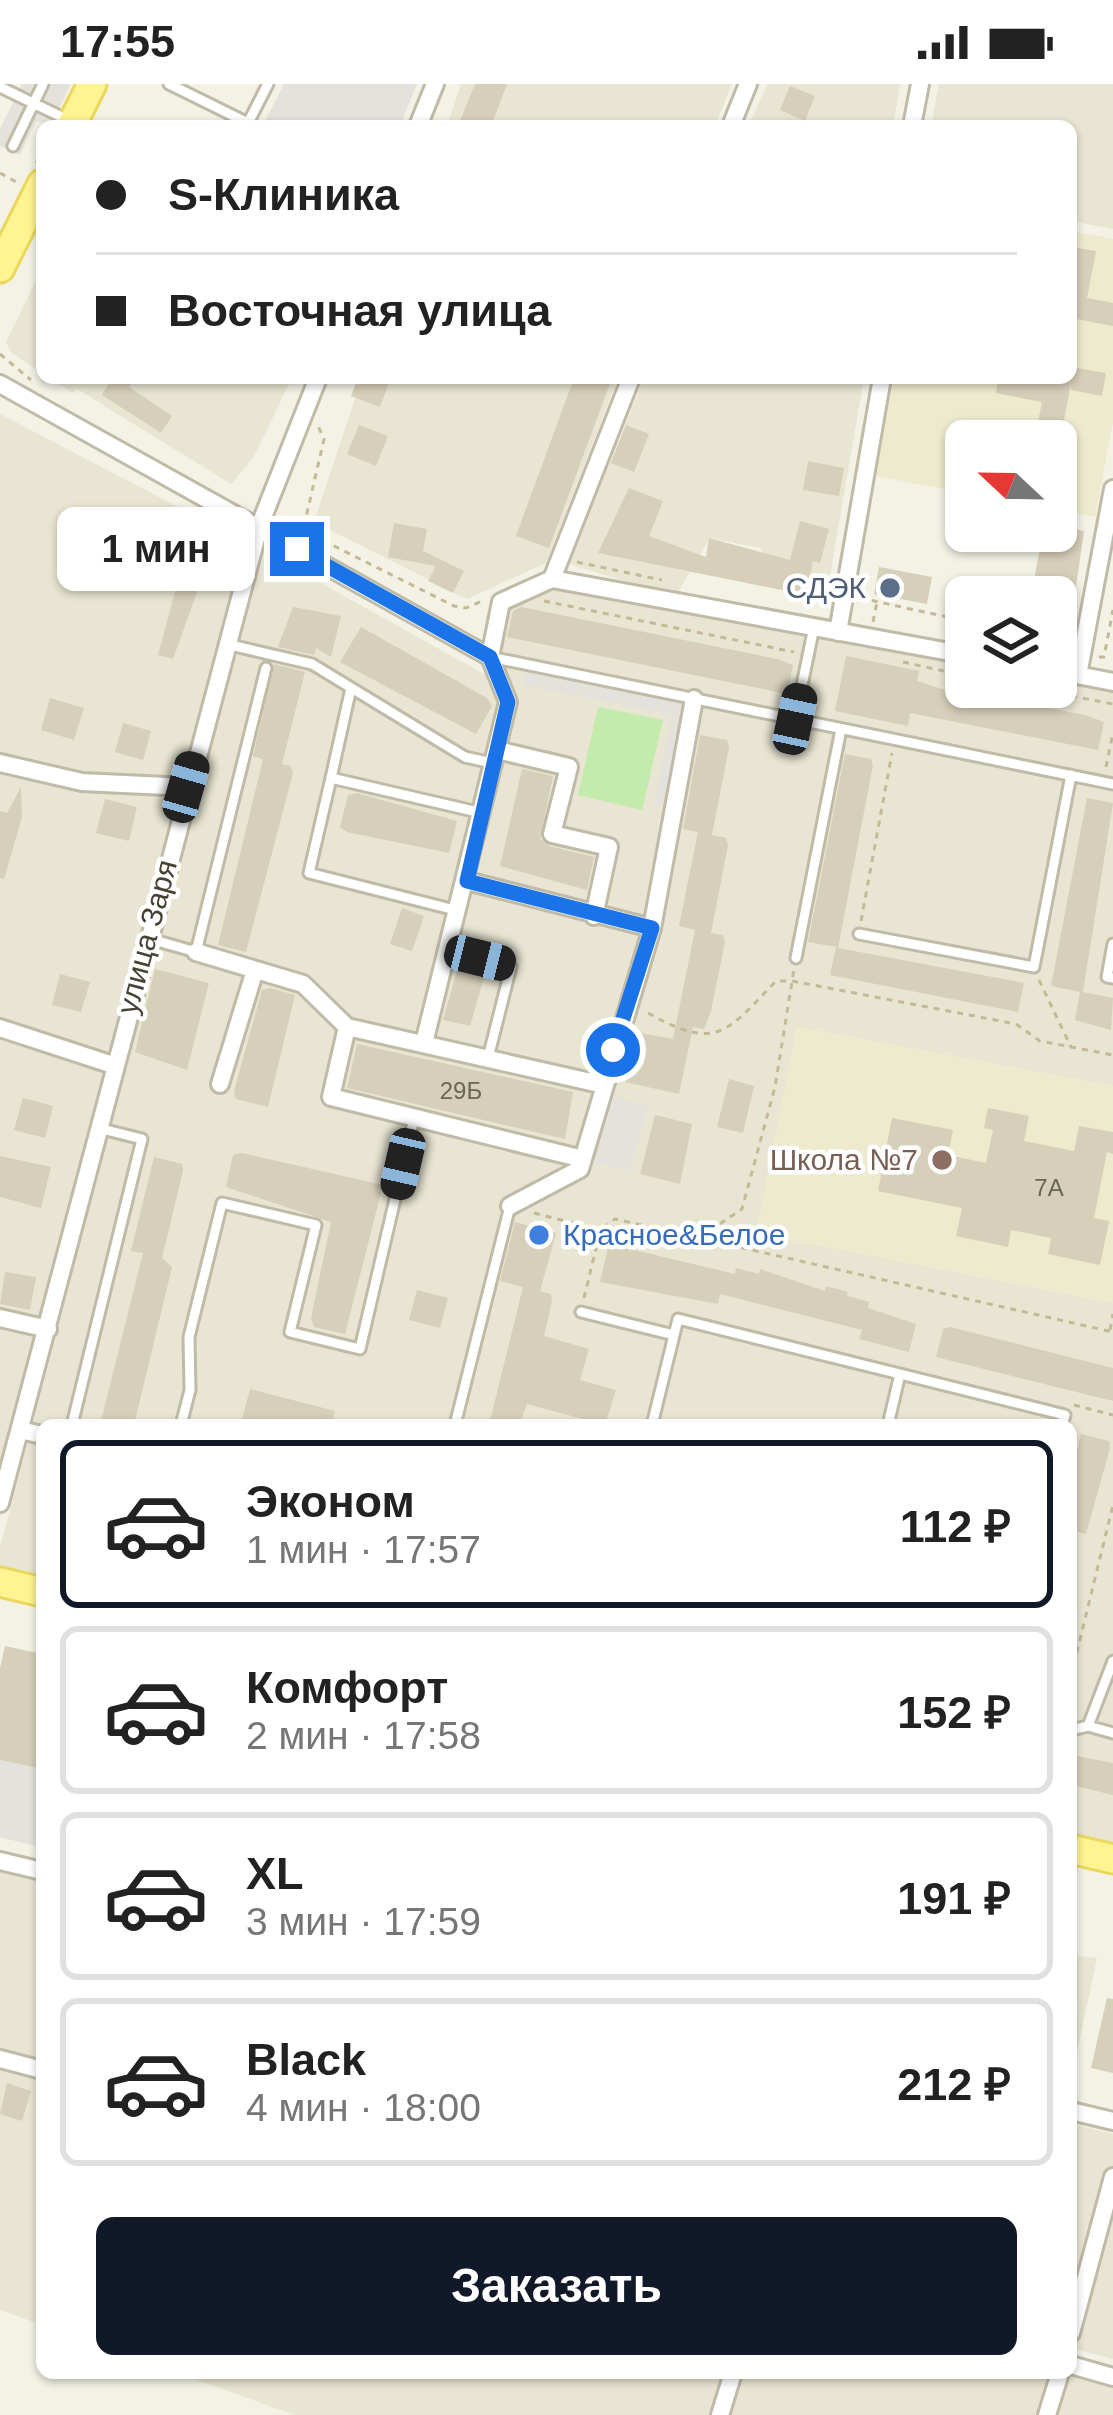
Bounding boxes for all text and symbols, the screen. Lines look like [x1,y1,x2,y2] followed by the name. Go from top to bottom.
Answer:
[60,16,175,67] text: 17:55
[168,169,399,220] text: S-Клиника
[168,285,551,336] text: Восточная улица
[945,420,1077,552] north arrow
[945,420,1077,708] map controls
[57,507,255,591] callout: 1 мин
[270,522,324,576] route end
[102,527,210,570] text: 1 мин
[786,571,867,604] place label: СДЭК
[877,575,903,601] marker: СДЭК
[945,576,1077,708] button: layers
[770,680,820,758] car
[159,747,213,827] car
[110,856,183,1018] street label: улица Заря
[441,932,519,984] car
[586,1023,640,1077] route start
[440,1077,482,1104] house number: 29Б
[377,1125,429,1203] car
[770,1143,918,1176] place label: Школа №7
[929,1147,955,1173] marker: Школа №7
[1034,1174,1064,1201] house number: 7А
[563,1218,785,1251] place label: Красное&Белое
[526,1222,552,1248] marker: Красное&Белое
[102,1470,210,1578] icon: car
[246,1476,415,1527] text: Эконом
[900,1501,1011,1552] text: 112 ₽
[246,1528,481,1571] text: 1 мин · 17:57
[102,1656,210,1764] icon: car
[246,1662,448,1713] text: Комфорт
[897,1687,1011,1738] text: 152 ₽
[246,1714,481,1757] text: 2 мин · 17:58
[102,1842,210,1950] icon: car
[246,1848,304,1899] text: XL
[897,1873,1011,1924] text: 191 ₽
[246,1900,481,1943] text: 3 мин · 17:59
[102,2028,210,2136] icon: car
[246,2034,366,2085] text: Black
[897,2059,1011,2110] text: 212 ₽
[246,2086,481,2129] text: 4 мин · 18:00
[96,2217,1017,2355] button: Заказать

